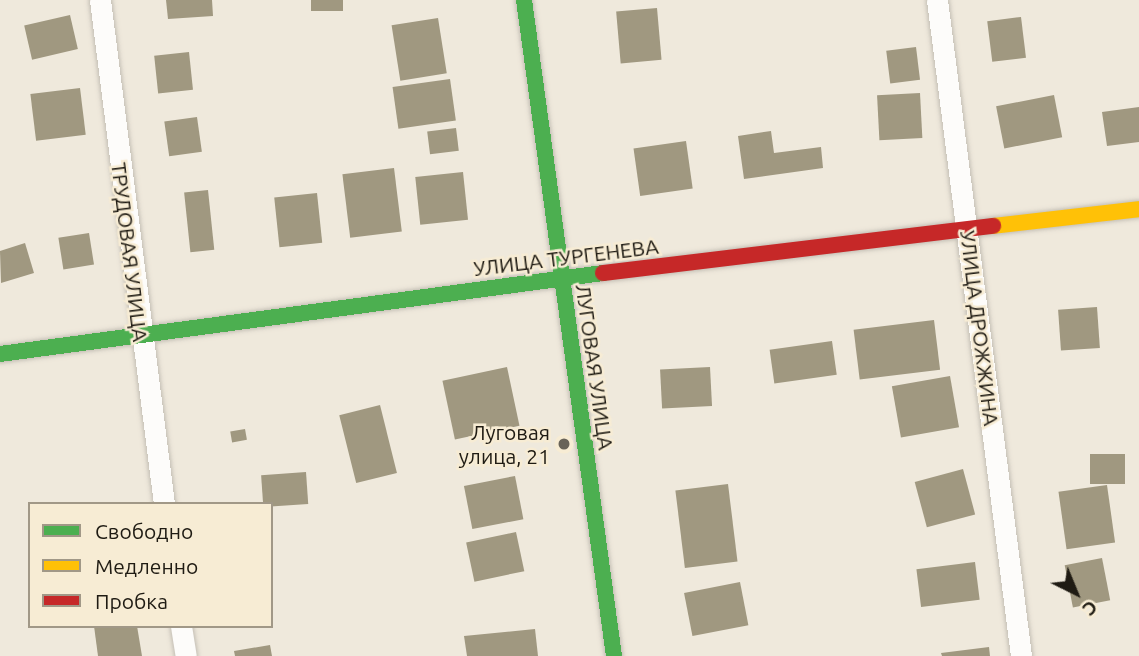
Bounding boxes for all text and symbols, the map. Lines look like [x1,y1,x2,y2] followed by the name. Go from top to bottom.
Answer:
[107,161,153,343] street label: ТРУДОВАЯ УЛИЦА
[956,229,1004,427] street label: УЛИЦА ДРОЖЖИНА
[472,233,660,281] street label: УЛИЦА ТУРГЕНЕВА
[571,283,619,451] street label: ЛУГОВАЯ УЛИЦА
[459,419,550,469] place label: Луговая улица, 21
[556,436,572,452] marker: Луговая улица, 21
[28,502,273,628] legend
[95,519,193,543] text: Свободно
[95,554,198,578] text: Медленно
[1041,558,1111,628] north arrow
[95,589,168,613] text: Пробка
[1078,596,1102,621] text: С

